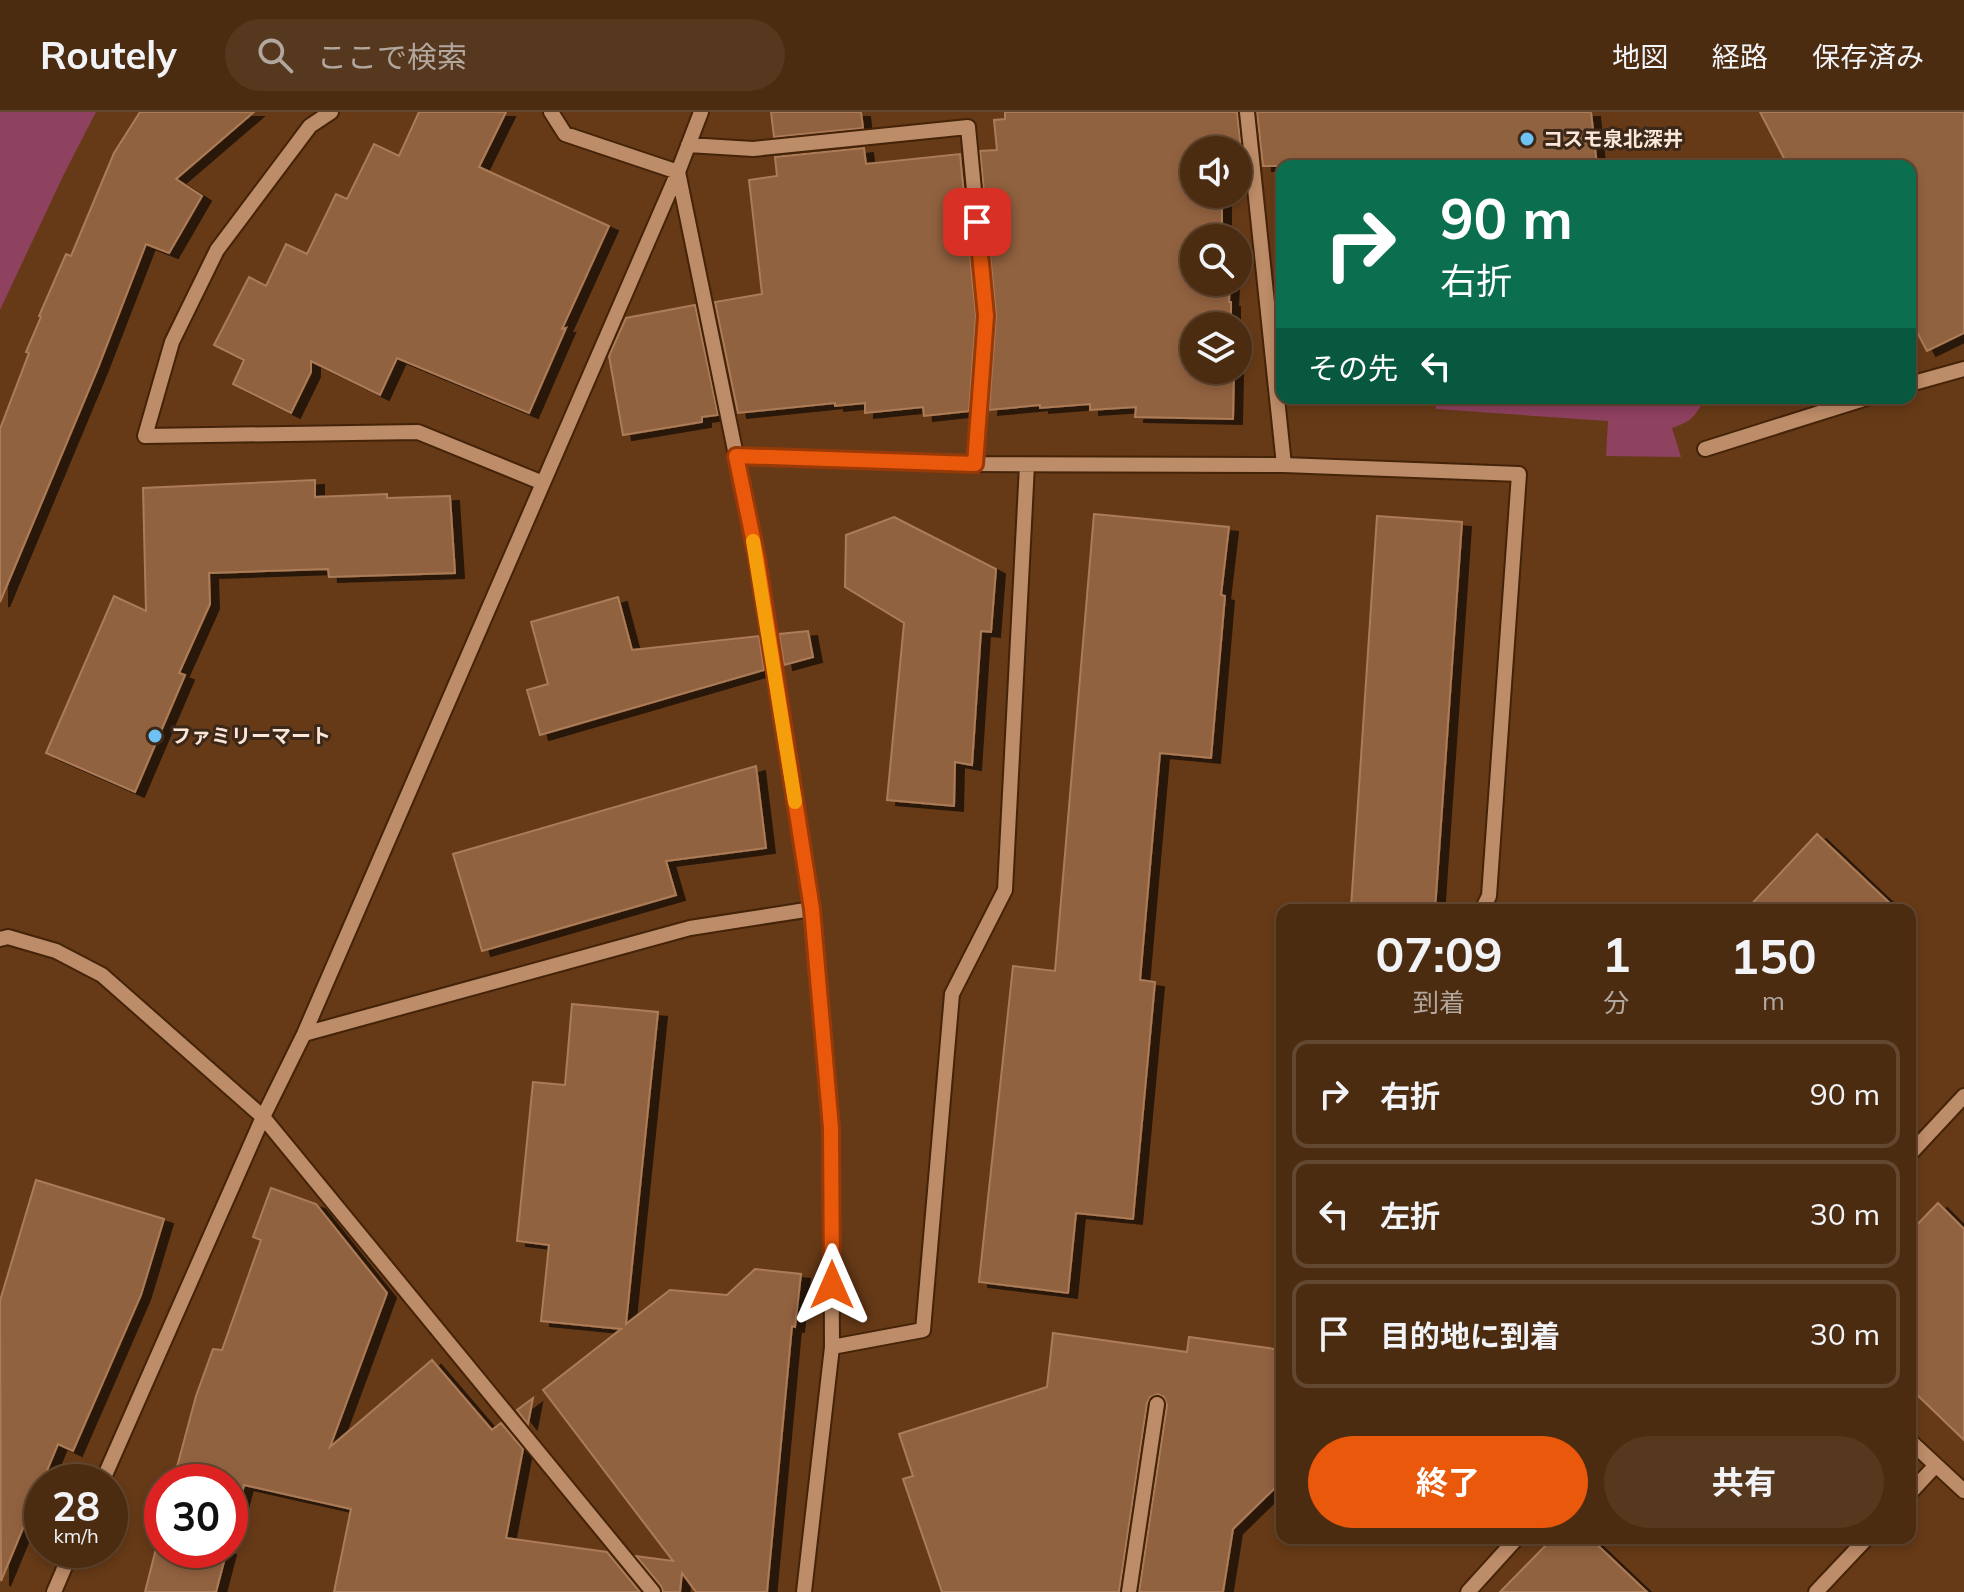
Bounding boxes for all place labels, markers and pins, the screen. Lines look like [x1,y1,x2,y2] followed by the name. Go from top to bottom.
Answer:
[1543,126,1683,151] place label: コスモ泉北深井
[1518,130,1536,148] marker: コスモ泉北深井
[943,188,1011,256] pin
[171,723,331,748] place label: ファミリーマート
[146,727,164,745] marker: ファミリーマート

